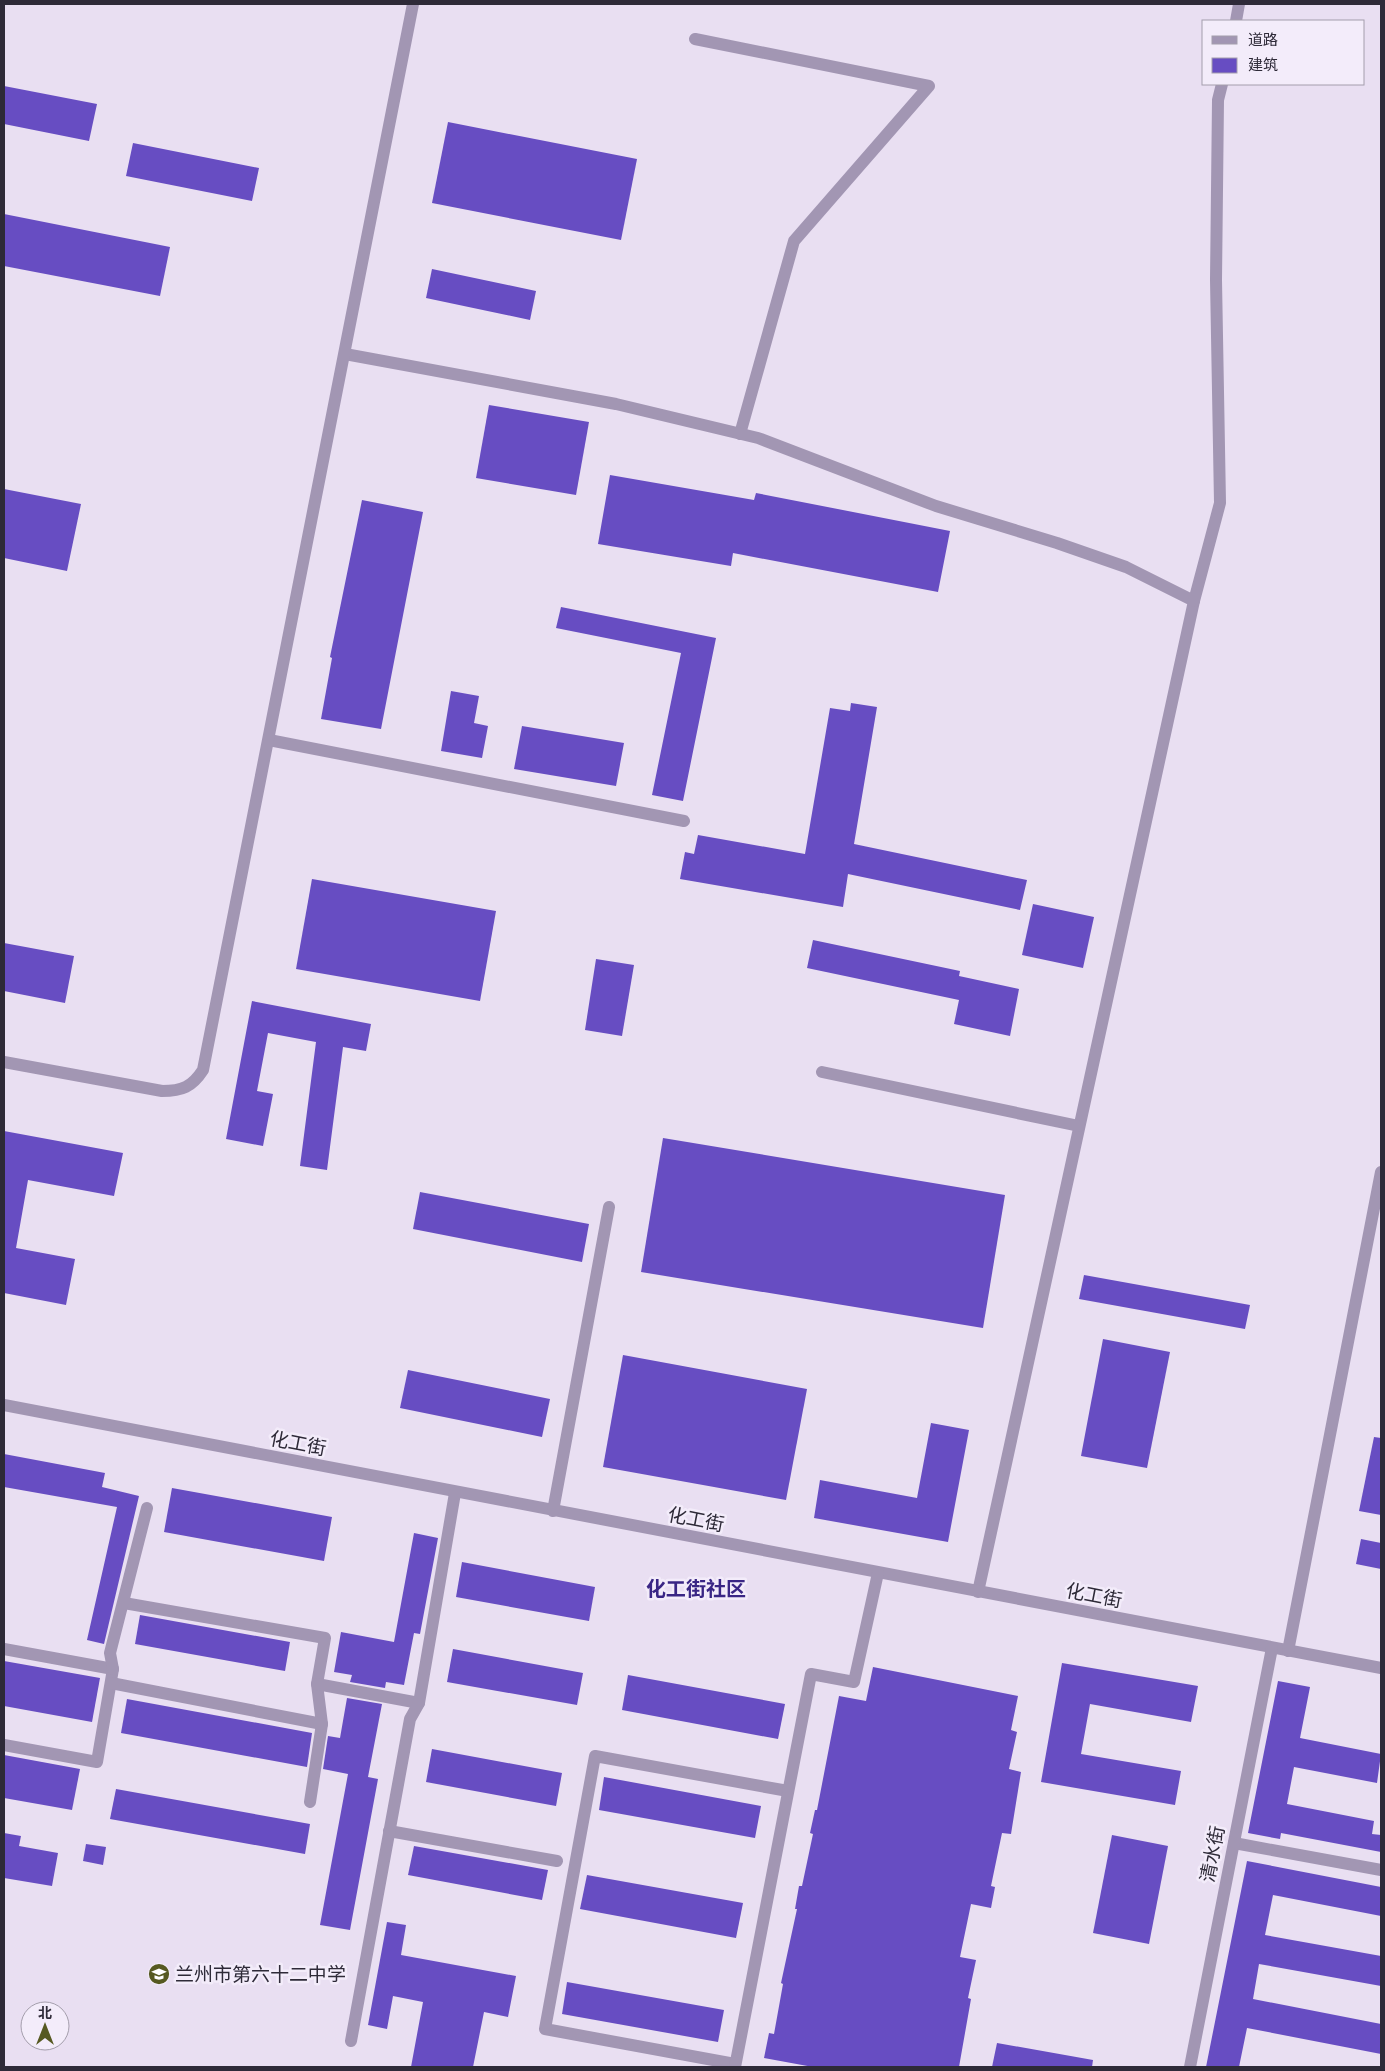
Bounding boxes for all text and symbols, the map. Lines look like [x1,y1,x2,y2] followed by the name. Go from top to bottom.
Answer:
[1202,20,1365,85] legend
[1248,30,1278,49] text: 道路
[1248,55,1278,74] text: 建筑
[268,1426,328,1460] street label: 化工街
[666,1502,726,1536] street label: 化工街
[646,1576,746,1601] district label: 化工街社区
[1064,1578,1124,1612] street label: 化工街
[1195,1824,1229,1884] street label: 清水街
[147,1962,171,1986] school or university icon: 兰州市第六十二中学
[175,1962,346,1986] place label: 兰州市第六十二中学
[20,2001,70,2051] north arrow
[38,2004,52,2022] text: 北

